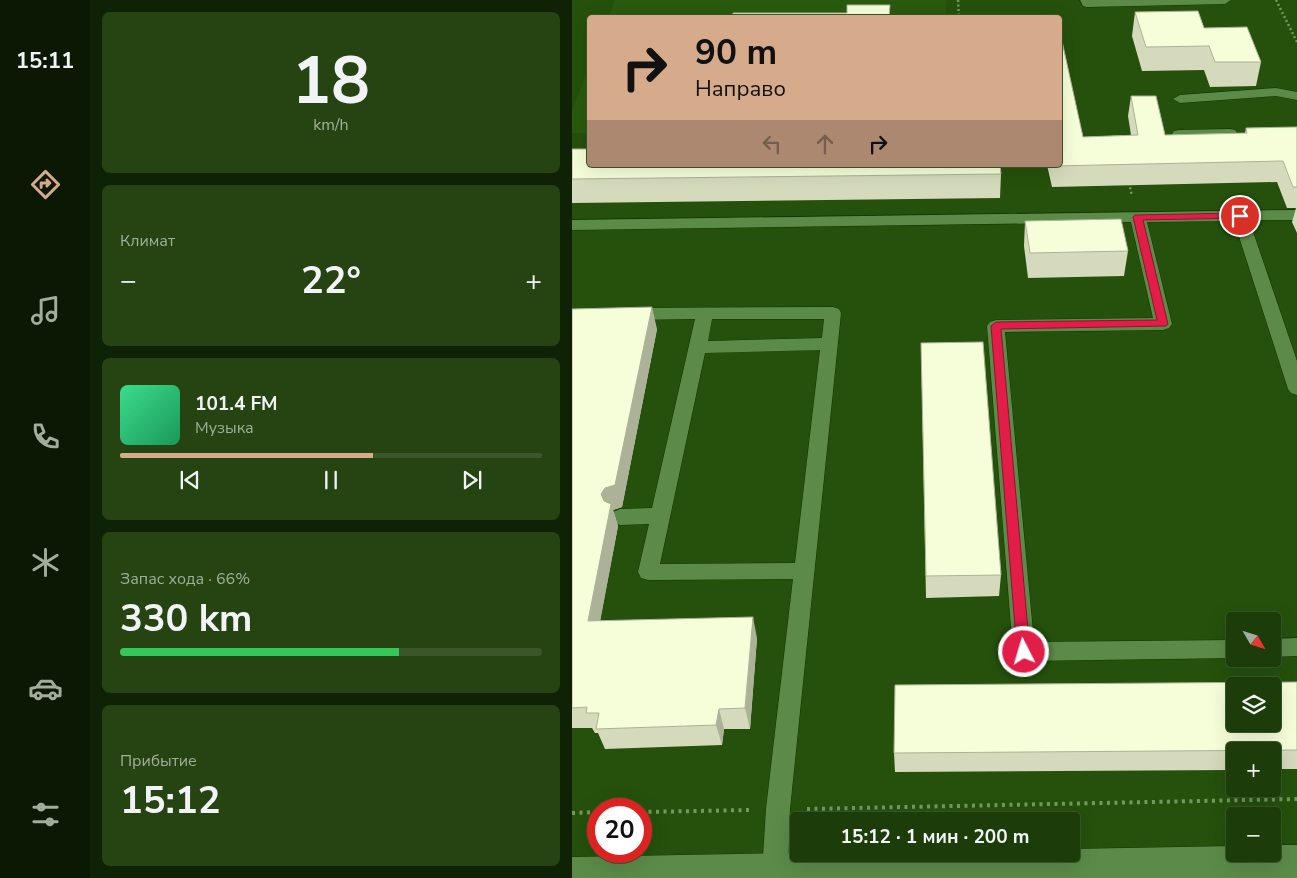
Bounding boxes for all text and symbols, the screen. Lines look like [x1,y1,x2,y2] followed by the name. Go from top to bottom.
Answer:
[695,29,777,76] text: 90 m
[612,35,677,100] icon: right
[292,37,370,126] text: 18
[16,46,74,76] text: 15:11
[695,74,786,104] text: Направо
[313,114,349,136] text: km/h
[758,130,786,158] icon: left
[811,130,839,158] icon: ahead
[864,130,892,158] icon: right
[28,167,63,202] icon: directions
[1219,195,1261,237] pin
[1226,202,1254,230] icon: arrive
[120,230,175,252] text: Климат
[301,255,361,306] text: 22°
[120,262,137,300] text: −
[525,262,542,300] text: +
[28,293,63,328] icon: music
[195,391,278,417] text: 101.4 FM
[195,417,254,439] text: Музыка
[28,419,63,454] icon: phone
[176,466,204,494] icon: previous
[317,466,345,494] icon: pause
[458,466,486,494] icon: next
[28,545,63,580] icon: climate
[120,568,250,590] text: Запас хода · 66%
[120,593,252,644] text: 330 km
[1226,612,1281,668] north arrow
[1226,612,1281,862] map controls
[997,625,1049,677] position arrow
[28,671,63,706] icon: car
[1226,677,1281,732] button: layers
[1226,742,1281,797] button: +
[120,750,197,772] text: Прибытие
[120,775,221,826] text: 15:12
[28,797,63,832] icon: filters
[587,798,652,863] speed limit sign: 20
[1226,807,1281,862] button: −
[841,824,1029,850] text: 15:12 · 1 мин · 200 m

